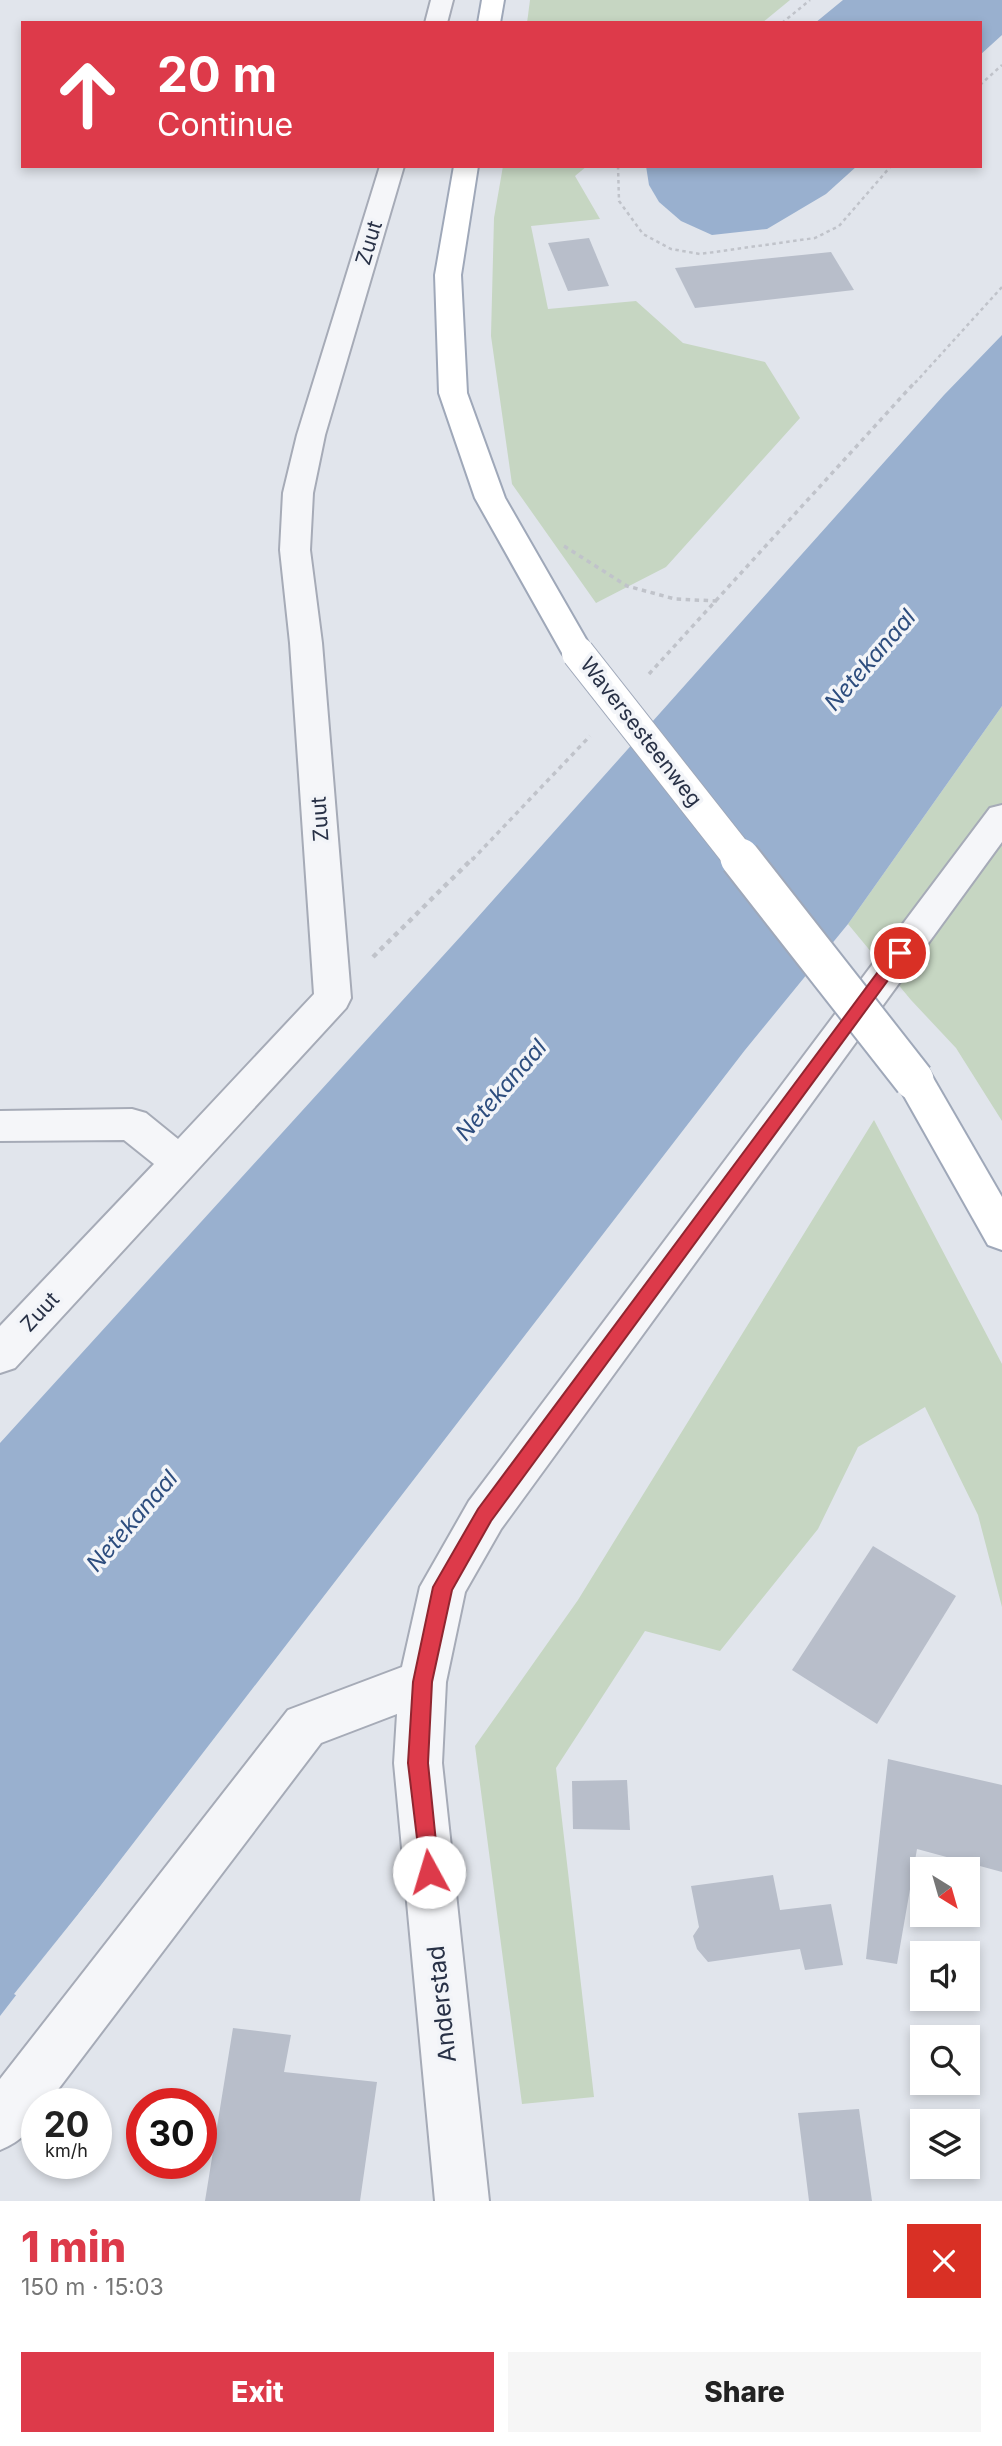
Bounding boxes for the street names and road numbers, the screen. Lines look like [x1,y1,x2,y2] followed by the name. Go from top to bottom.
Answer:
[350,218,387,268] street label: Zuut
[575,652,707,811] street label: Waversesteenweg
[305,796,334,842] street label: Zuut
[15,1287,64,1337] street label: Zuut
[421,1944,462,2064] street label: Anderstad

